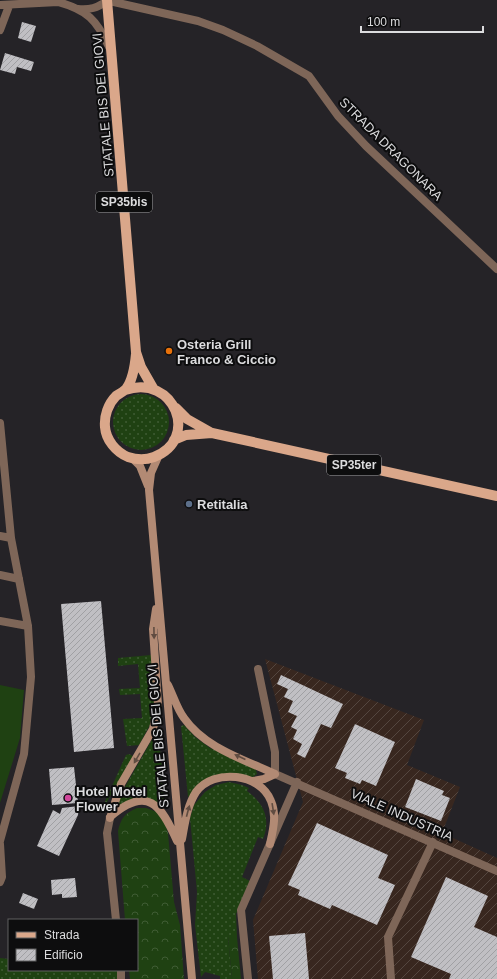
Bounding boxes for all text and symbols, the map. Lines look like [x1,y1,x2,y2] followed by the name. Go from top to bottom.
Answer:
[361,8,483,34] scale bar
[367,15,400,29] text: 100 m
[89,32,117,178] street label: STATALE BIS DEI GIOVI
[336,94,446,204] street label: STRADA DRAGONARA
[96,192,152,212] road number: SP35bis
[177,337,276,367] place label: Osteria Grill Franco & Ciccio
[164,346,174,356] marker: Osteria Grill Franco & Ciccio
[327,455,381,475] road number: SP35ter
[197,497,248,512] place label: Retitalia
[184,499,194,509] marker: Retitalia
[151,627,157,640] one-way arrow
[144,663,172,809] street label: STATALE BIS DEI GIOVI
[133,752,140,764] one-way arrow
[234,754,245,760] one-way arrow
[76,784,146,814] place label: Hotel Motel Flower
[348,786,456,844] street label: VIALE INDUSTRIA
[63,793,73,803] marker: Hotel Motel Flower
[270,803,276,815] one-way arrow
[185,805,191,817] one-way arrow
[8,919,138,971] legend
[44,928,80,942] text: Strada
[44,948,83,962] text: Edificio

